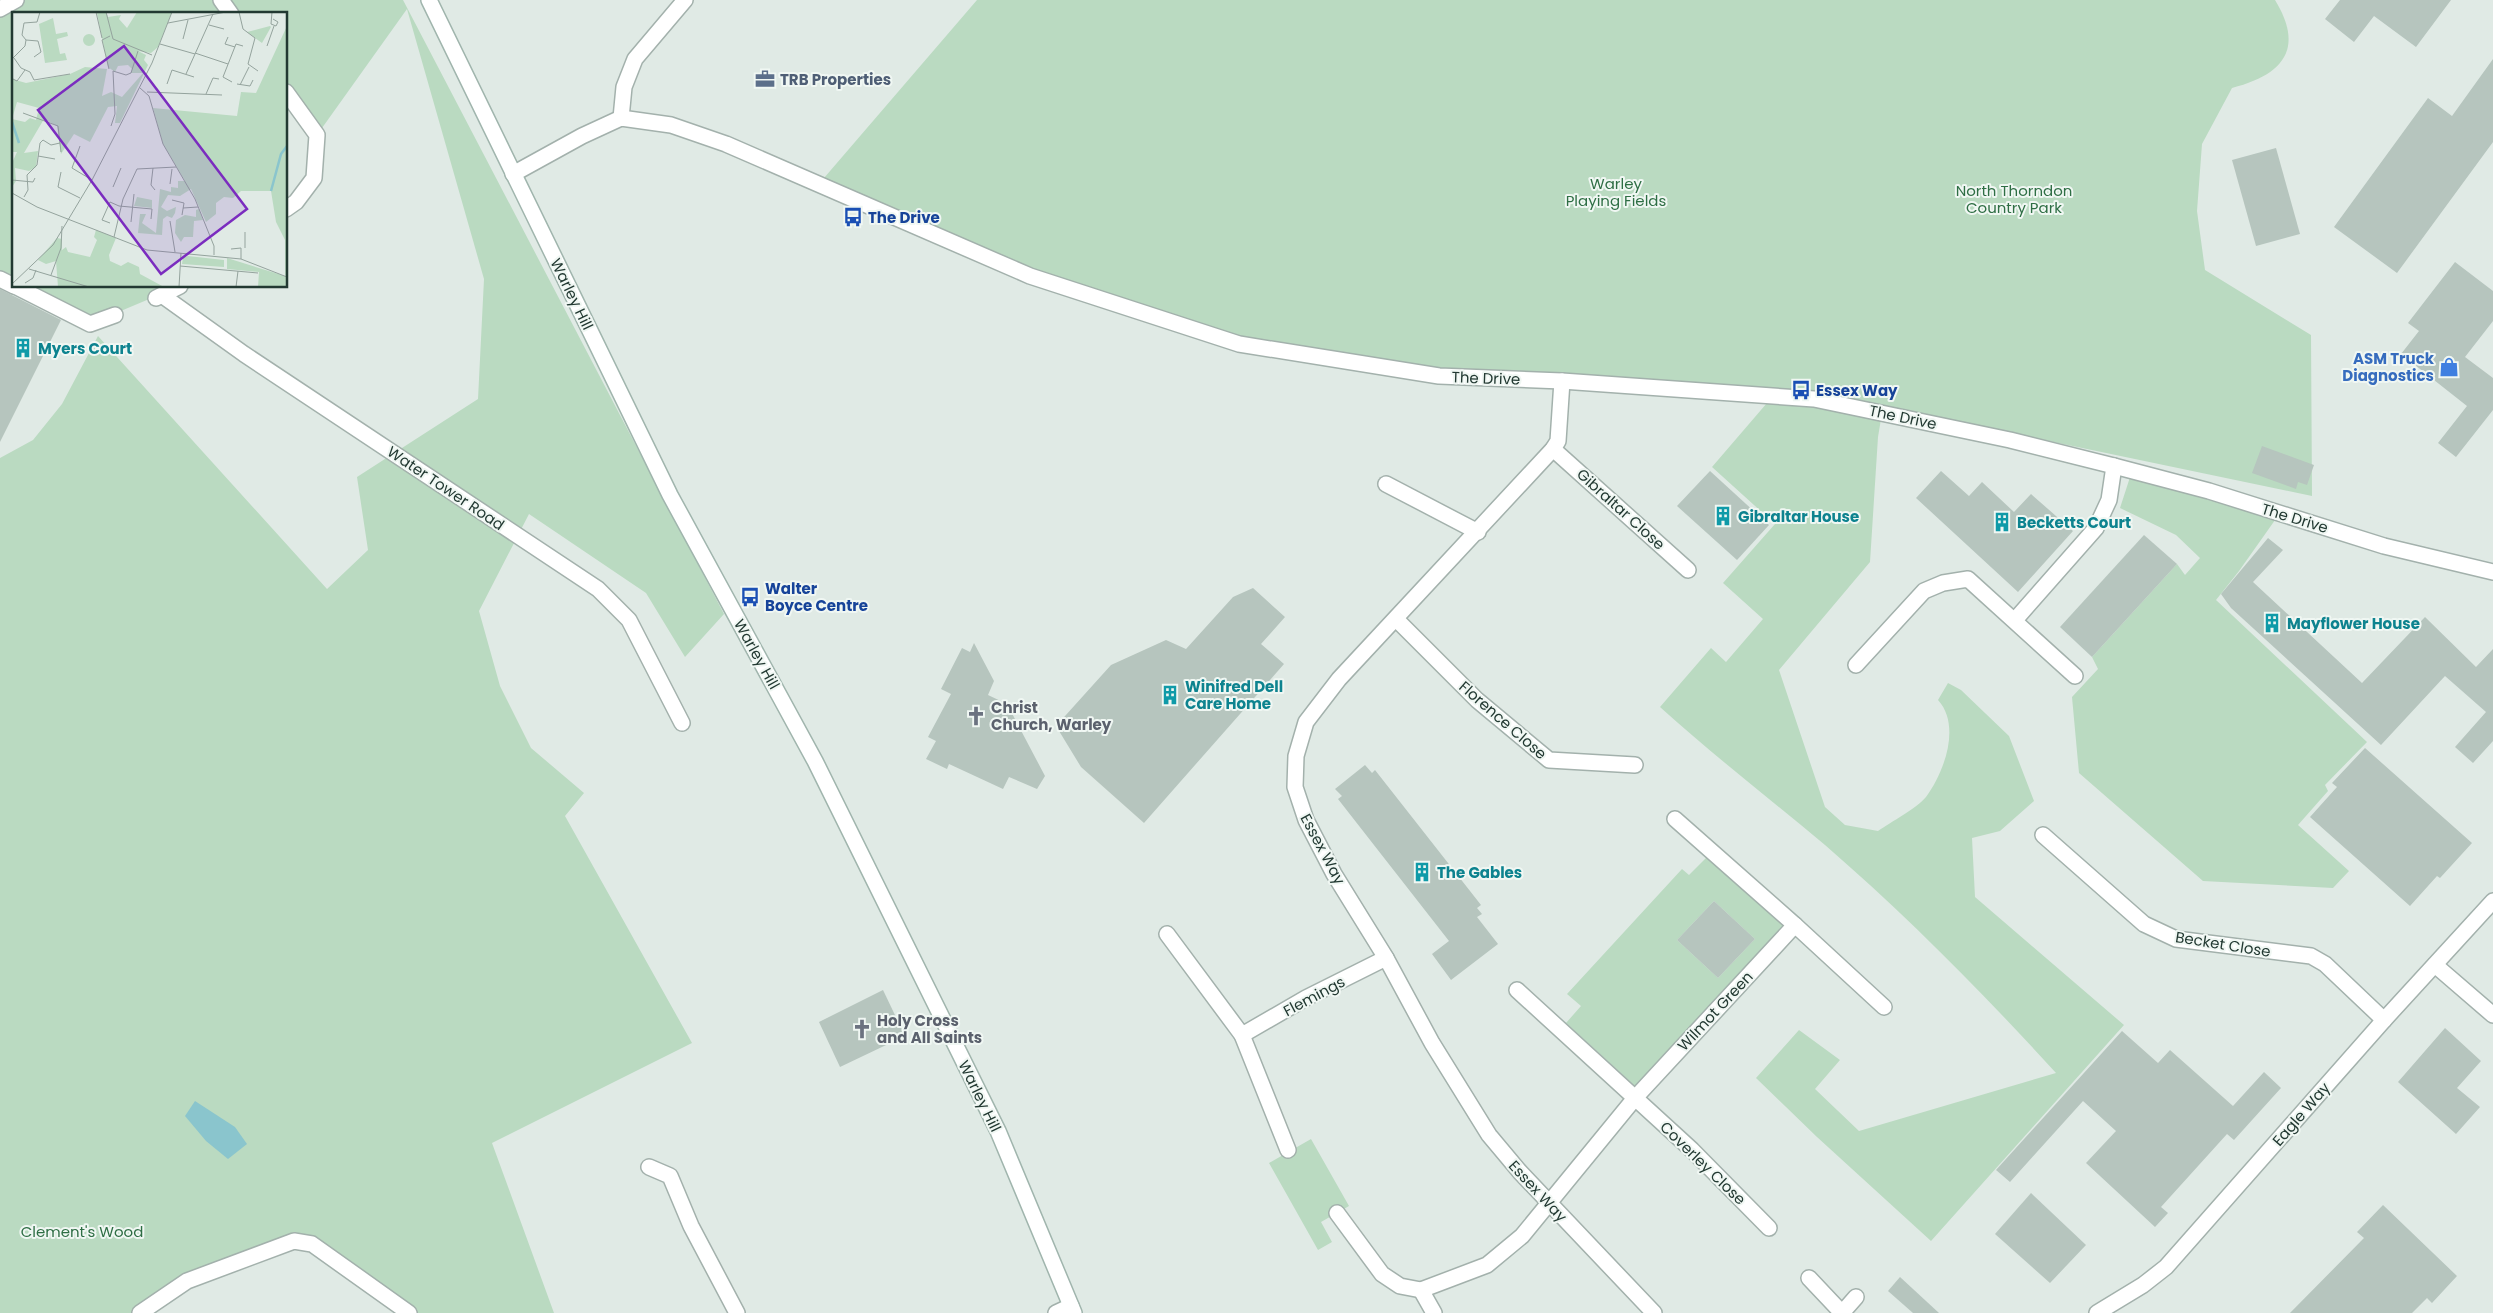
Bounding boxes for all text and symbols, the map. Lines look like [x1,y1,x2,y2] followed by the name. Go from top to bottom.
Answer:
[12,12,288,288] inset map
[754,68,776,90] office icon: TRB Properties
[780,69,891,90] place label: TRB Properties
[1566,173,1666,211] park label: Warley Playing Fields
[1956,180,2072,218] park label: North Thorndon Country Park
[842,206,864,228] bus stop icon: The Drive
[868,207,940,228] place label: The Drive
[546,255,598,333] street label: Warley Hill
[12,337,34,359] building icon: Myers Court
[38,338,132,359] place label: Myers Court
[2342,348,2435,386] place label: ASM Truck Diagnostics
[2438,356,2460,378] shop icon: ASM Truck Diagnostics
[1451,366,1521,390] street label: The Drive
[1790,379,1812,401] bus stop icon: Essex Way
[1816,380,1898,401] place label: Essex Way
[1867,400,1939,434] street label: The Drive
[383,441,509,535] street label: Water Tower Road
[1572,464,1670,554] street label: Gibraltar Close
[2259,498,2331,538] street label: The Drive
[1712,505,1734,527] building icon: Gibraltar House
[1738,506,1859,527] place label: Gibraltar House
[1991,511,2013,533] building icon: Becketts Court
[2017,512,2131,533] place label: Becketts Court
[765,578,868,616] place label: Walter Boyce Centre
[739,586,761,608] bus stop icon: Walter Boyce Centre
[2261,612,2283,634] building icon: Mayflower House
[2287,613,2420,634] place label: Mayflower House
[729,615,785,693] street label: Warley Hill
[1185,676,1283,714] place label: Winifred Dell Care Home
[1455,676,1551,764] street label: Florence Close
[1159,684,1181,706] building icon: Winifred Dell Care Home
[991,697,1112,735] place label: Christ Church, Warley
[965,705,987,727] church icon: Christ Church, Warley
[1296,810,1351,888] street label: Essex Way
[1411,861,1433,883] building icon: The Gables
[1437,862,1522,883] place label: The Gables
[2174,926,2272,962] street label: Becket Close
[1673,967,1757,1055] street label: Wilmot Green
[1279,971,1349,1021] street label: Flemings
[877,1010,982,1048] place label: Holy Cross and All Saints
[851,1018,873,1040] church icon: Holy Cross and All Saints
[954,1057,1006,1135] street label: Warley Hill
[2267,1077,2335,1150] street label: Eagle Way
[1655,1117,1751,1209] street label: Coverley Close
[1504,1156,1572,1227] street label: Essex Way
[21,1221,143,1242] park label: Clement's Wood

